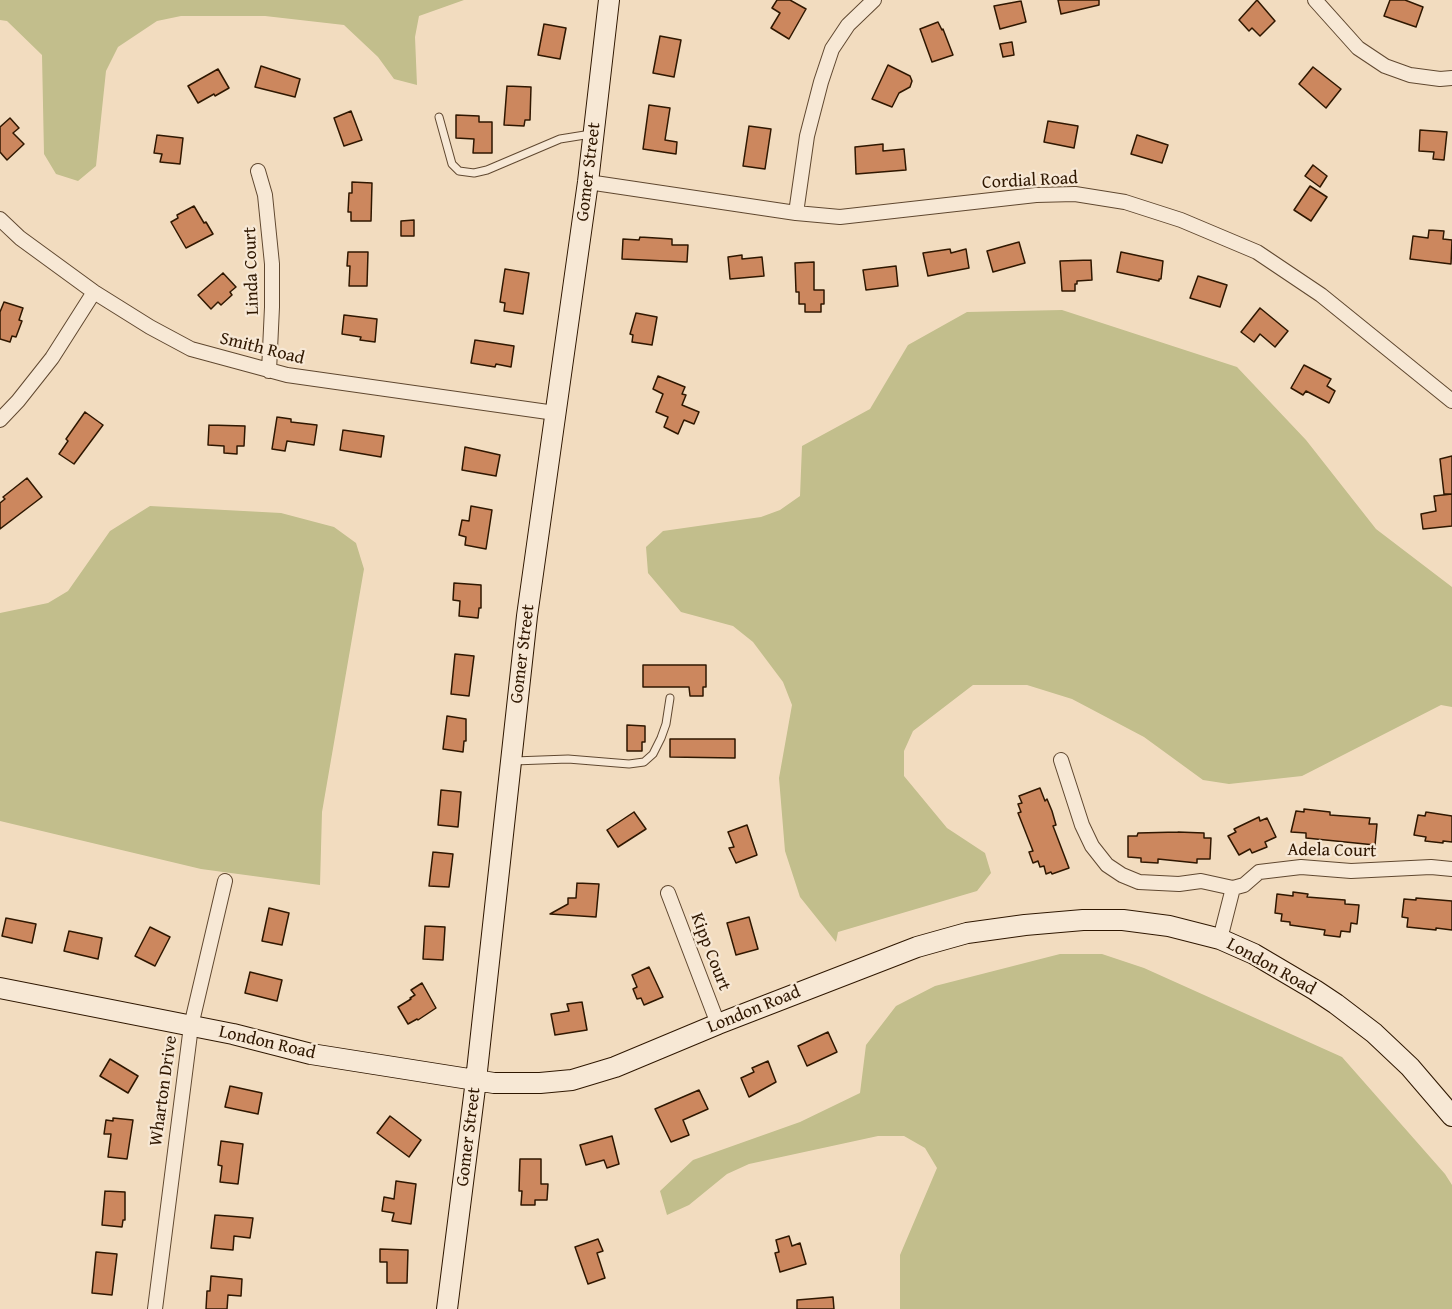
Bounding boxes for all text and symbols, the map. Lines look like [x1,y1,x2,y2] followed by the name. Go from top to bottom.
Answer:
[572,121,606,223] street label: Gomer Street
[981,168,1079,194] street label: Cordial Road
[240,226,264,316] street label: Linda Court
[217,328,307,370] street label: Smith Road
[506,603,540,705] street label: Gomer Street
[1287,839,1377,863] street label: Adela Court
[685,910,735,994] street label: Kipp Court
[1223,934,1319,1000] street label: London Road
[704,982,804,1038] street label: London Road
[217,1021,317,1065] street label: London Road
[146,1034,182,1148] street label: Wharton Drive
[452,1086,486,1188] street label: Gomer Street

